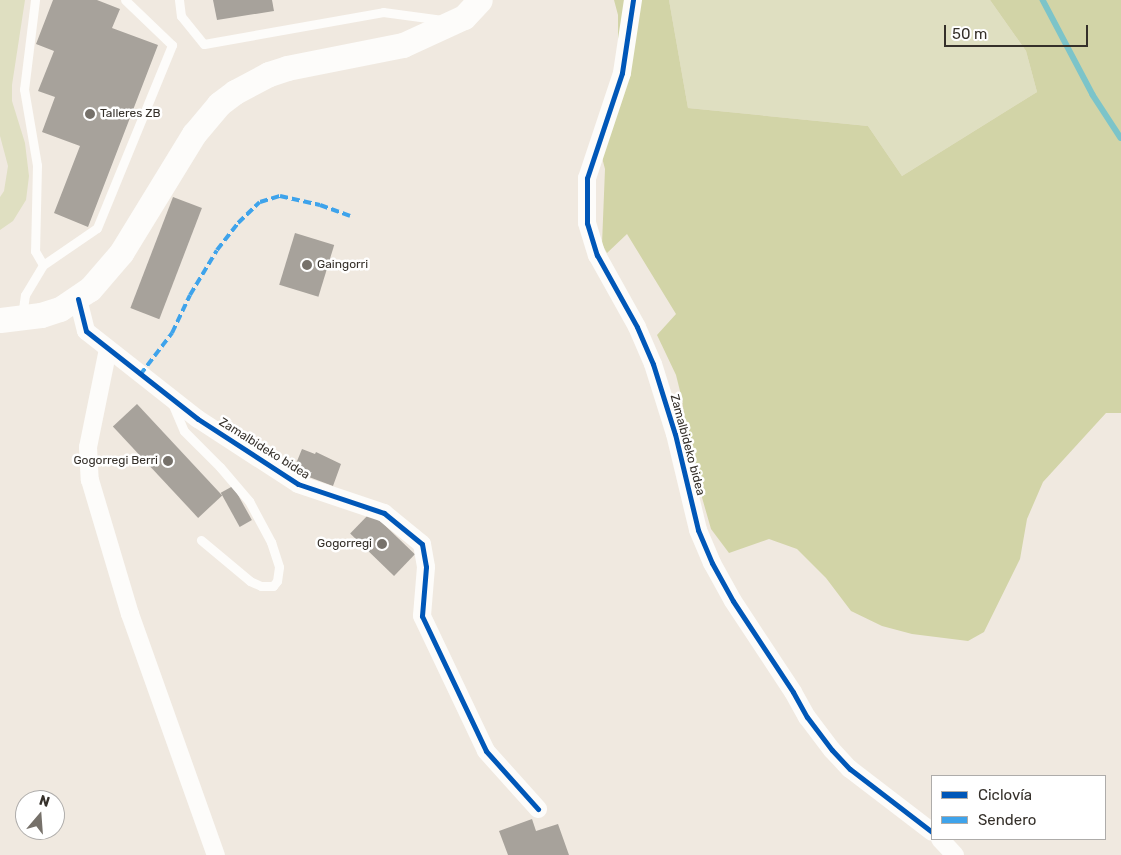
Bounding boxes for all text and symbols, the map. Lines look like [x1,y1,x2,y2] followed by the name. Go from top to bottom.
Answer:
[946,15,1090,47] scale bar
[952,25,987,43] text: 50 m
[100,107,160,121] place label: Talleres ZB
[84,108,96,120] marker: Talleres ZB
[317,258,368,272] place label: Gaingorri
[301,259,313,271] marker: Gaingorri
[667,393,707,497] street label: Zamalbideko bidea
[216,415,312,483] street label: Zamalbideko bidea
[73,454,158,468] place label: Gogorregi Berri
[162,455,174,467] marker: Gogorregi Berri
[317,537,372,551] place label: Gogorregi
[376,538,388,550] marker: Gogorregi
[931,775,1106,840] legend
[978,786,1032,804] text: Ciclovía
[15,790,65,840] north arrow
[37,792,52,811] text: N
[978,811,1036,829] text: Sendero

